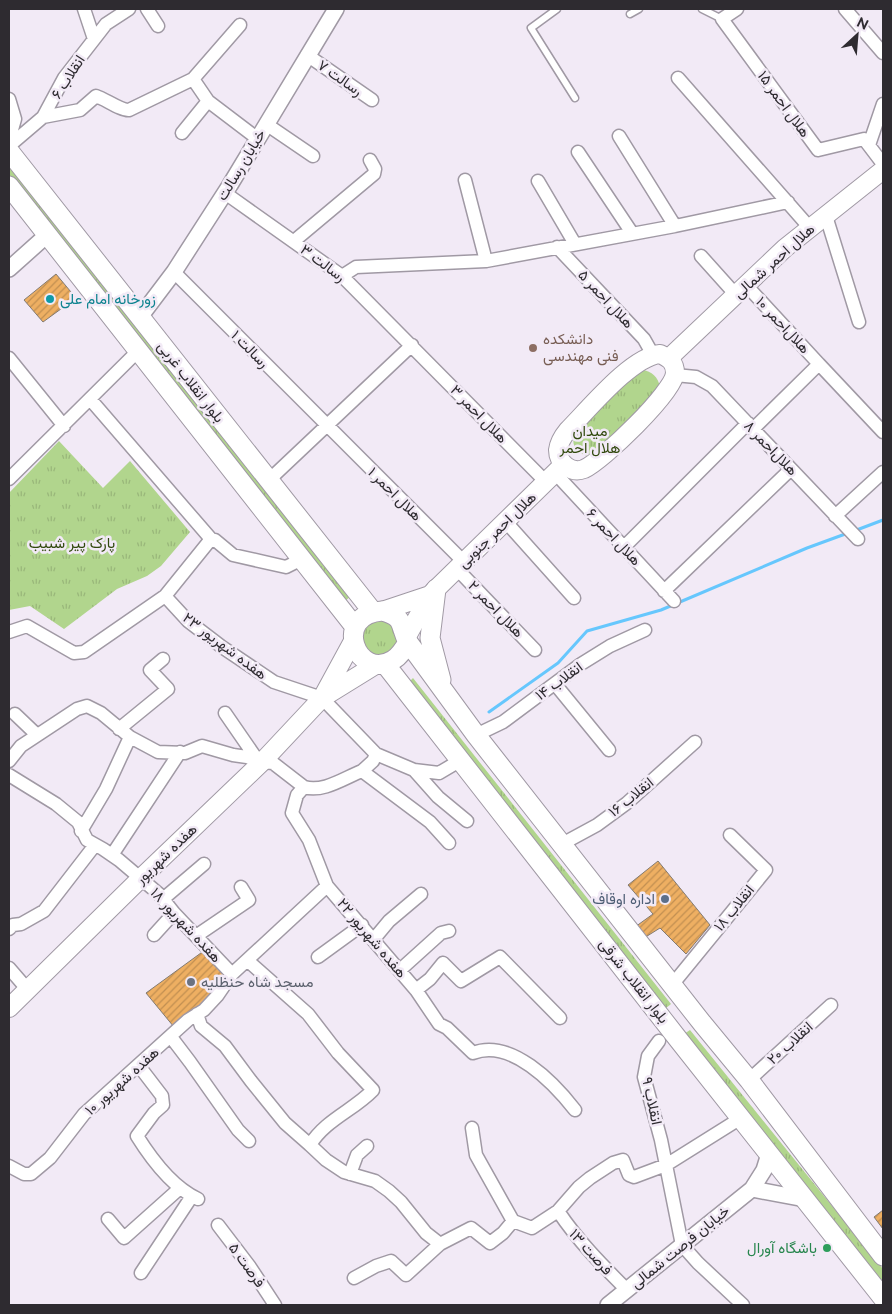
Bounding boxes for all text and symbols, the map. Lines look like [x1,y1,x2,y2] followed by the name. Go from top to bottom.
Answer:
[832,10,882,60] north arrow
[854,14,871,33] text: N
[47,52,89,102] street label: انقلاب ۶
[314,56,366,100] street label: رسالت ۷
[754,67,814,141] street label: هلال احمر ۱۵
[213,126,269,204] street label: خیابان رسالت
[730,220,819,303] street label: هلال احمر شمالی
[297,240,349,286] street label: رسالت ۳
[574,266,638,332] street label: هلال احمر ۵
[60,290,156,309] place label: زورخانه امام علی
[44,293,56,305] marker: زورخانه امام علی
[752,293,814,357] street label: هلال‌احمر ۱۰
[227,326,273,372] street label: رسالت ۱
[543,330,619,366] place label: دانشکده فنی مهندسی
[153,338,228,427] street label: بلوار انقلاب غربی
[527,342,539,354] marker: دانشکده فنی مهندسی
[447,381,511,447] street label: هلال احمر ۳
[740,417,802,479] street label: هلال‌احمر ۸
[559,422,620,457] park label: میدان هلال احمر
[364,463,426,525] street label: هلال احمر ۱
[454,488,541,573] street label: هلال احمر جنوبی
[583,505,645,569] street label: هلال احمر ۶
[29,534,115,553] park label: پارک پیر شبیب
[464,577,528,641] street label: هلال احمر ۲
[179,609,271,683] street label: هفده شهریور ۲۳
[532,658,586,704] street label: انقلاب ۱۴
[605,773,657,821] street label: انقلاب ۱۶
[131,820,201,889] street label: هفده شهریور
[710,881,758,935] street label: انقلاب ۱۸
[147,884,225,966] street label: هفده شهریور ۱۸
[592,890,655,908] place label: اداره اوقاف
[659,893,671,905] marker: اداره اوقاف
[333,894,411,982] street label: هفده شهریور ۲۲
[595,935,673,1028] street label: بلوار انقلاب شرقی
[201,973,313,991] place label: مسجد شاه حنظلیه
[185,976,197,988] marker: مسجد شاه حنظلیه
[763,1018,817,1068] street label: انقلاب ۲۰
[81,1043,163,1119] street label: هفده شهریور ۱۰
[638,1075,666,1127] street label: انقلاب ۹
[627,1202,734,1293] street label: خیابان فرصت شمالی
[566,1225,617,1279] street label: فرصت ۱۳
[225,1239,269,1291] street label: فرصت ۵
[747,1239,817,1257] place label: باشگاه آورال
[821,1242,833,1254] marker: باشگاه آورال

